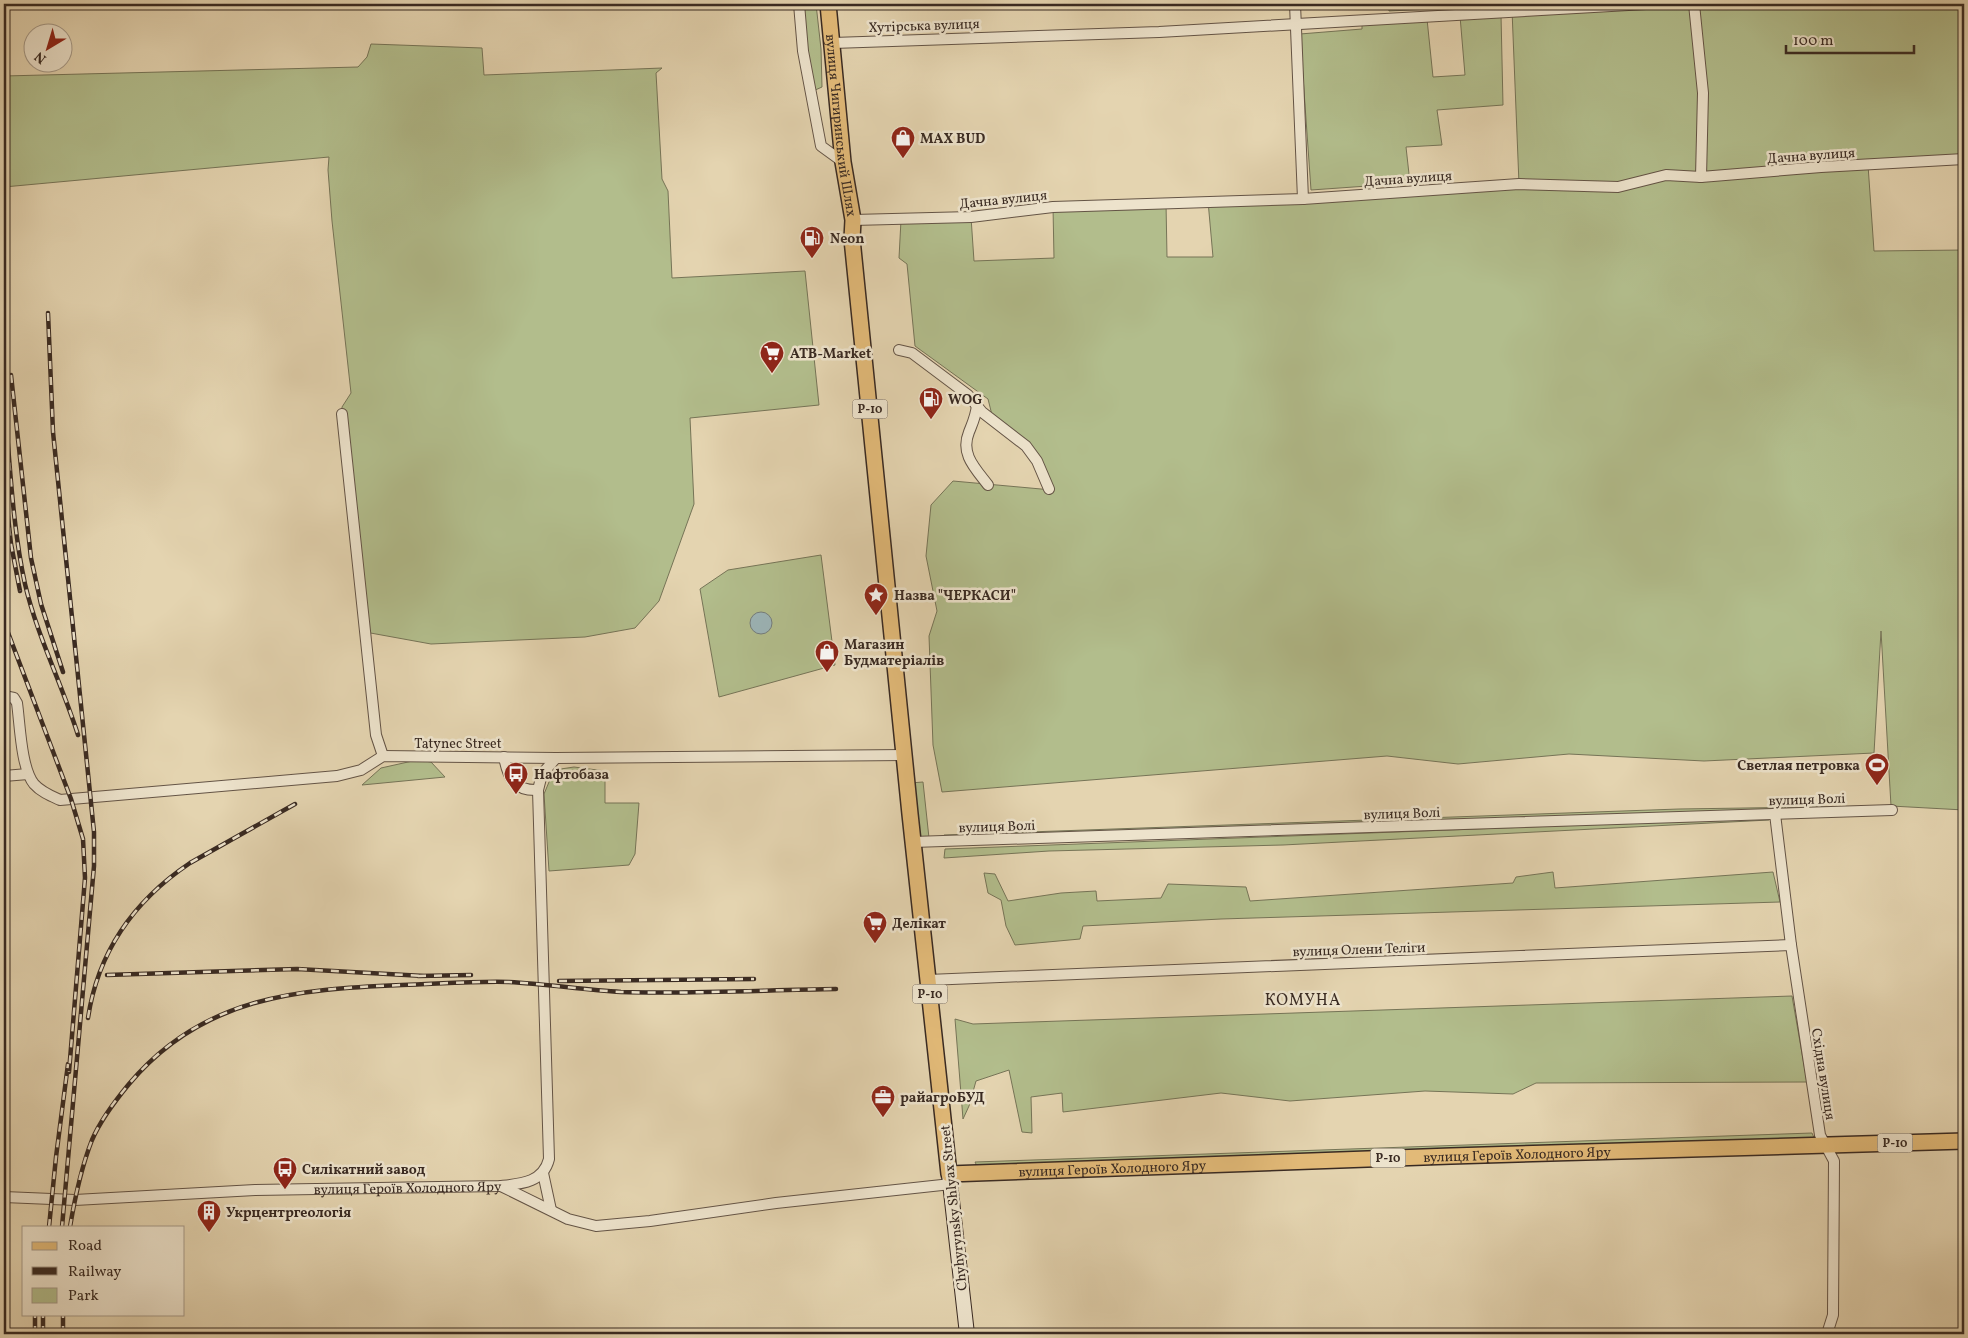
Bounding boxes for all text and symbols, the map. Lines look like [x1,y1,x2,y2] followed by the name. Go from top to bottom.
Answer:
[868,15,980,38] street label: Хутірська вулиця
[22,22,72,72] north arrow
[1786,22,1913,54] scale bar
[1793,31,1833,52] text: 100 m
[820,33,860,218] street label: вулиця Чигиринський Шлях
[31,46,51,68] text: N
[890,125,916,159] shop icon: MAX BUD
[920,130,985,149] place label: MAX BUD
[1766,144,1856,169] street label: Дачна вулиця
[1363,167,1453,192] street label: Дачна вулиця
[958,186,1048,215] street label: Дачна вулиця
[799,225,825,259] fuel station icon: Neon
[830,230,864,249] place label: Neon
[759,340,785,374] supermarket icon: ATB-Market
[790,345,871,364] place label: ATB-Market
[918,386,944,420] fuel station icon: WOG
[948,391,982,410] place label: WOG
[852,399,888,418] road number: Р-10
[863,582,889,616] place icon: Назва "ЧЕРКАСИ"
[894,587,1016,606] place label: Назва "ЧЕРКАСИ"
[844,636,944,671] place label: Магазин Будматеріалів
[814,639,840,673] shop icon: Магазин Будматеріалів
[414,735,502,754] street label: Tatynec Street
[1864,752,1890,786] sports icon: Светлая петровка
[1737,757,1860,776] place label: Светлая петровка
[503,761,529,795] bus stop icon: Нафтобаза
[534,766,610,785] place label: Нафтобаза
[1768,790,1846,811] street label: вулиця Волі
[1363,804,1441,825] street label: вулиця Волі
[958,817,1036,838] street label: вулиця Волі
[862,910,888,944] supermarket icon: Делікат
[892,915,946,934] place label: Делікат
[1292,939,1426,962] street label: вулиця Олени Теліги
[912,984,948,1004] road number: Р-10
[1265,990,1341,1012] district label: КОМУНА
[1806,1027,1839,1122] street label: Східна вулиця
[870,1084,896,1118] office icon: райагроБУД
[900,1089,985,1108] place label: райагроБУД
[936,1124,973,1292] street label: Chyhyrynsky Shlyax Street
[1878,1134,1912,1152] road number: Р-10
[1423,1143,1612,1168] street label: вулиця Героїв Холодного Яру
[1370,1148,1406,1168] road number: Р-10
[272,1156,298,1190] bus stop icon: Силікатний завод
[1018,1157,1207,1183] street label: вулиця Героїв Холодного Яру
[302,1161,426,1180] place label: Силікатний завод
[314,1178,502,1200] street label: вулиця Героїв Холодного Яру
[196,1199,222,1233] building icon: Укрцентргеологія
[226,1204,351,1223] place label: Укрцентргеологія
[22,1226,185,1316] legend
[68,1236,102,1257] text: Road
[68,1262,121,1283] text: Railway
[68,1286,99,1307] text: Park

